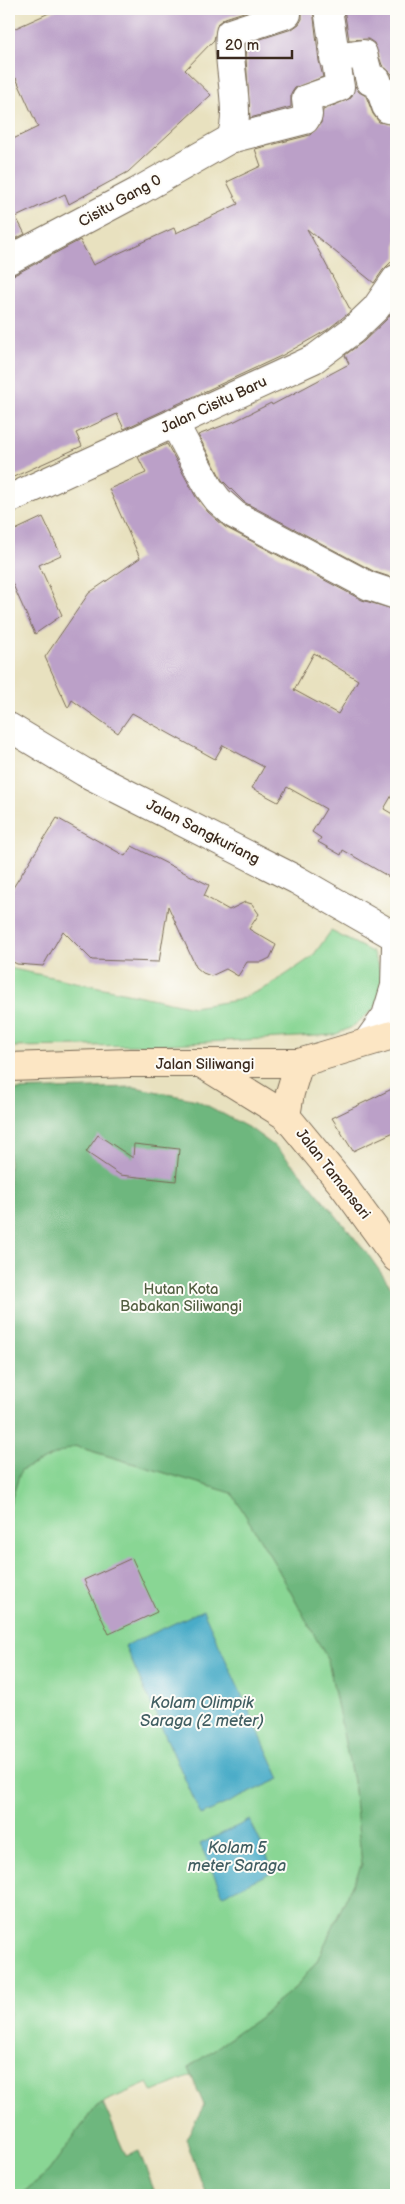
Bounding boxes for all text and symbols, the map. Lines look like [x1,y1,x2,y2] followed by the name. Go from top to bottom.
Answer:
[218,28,291,60] scale bar
[225,36,259,55] text: 20 m
[75,170,165,232] street label: Cisitu Gang 0
[158,372,270,438] street label: Jalan Cisitu Baru
[143,795,263,869] street label: Jalan Sangkuriang
[156,1055,254,1074] street label: Jalan Siliwangi
[292,1125,374,1223] street label: Jalan Tamansari
[120,1280,242,1316] park label: Hutan Kota Babakan Siliwangi
[140,1694,264,1731] water label: Kolam Olimpik Saraga (2 meter)
[188,1839,286,1876] water label: Kolam 5 meter Saraga

